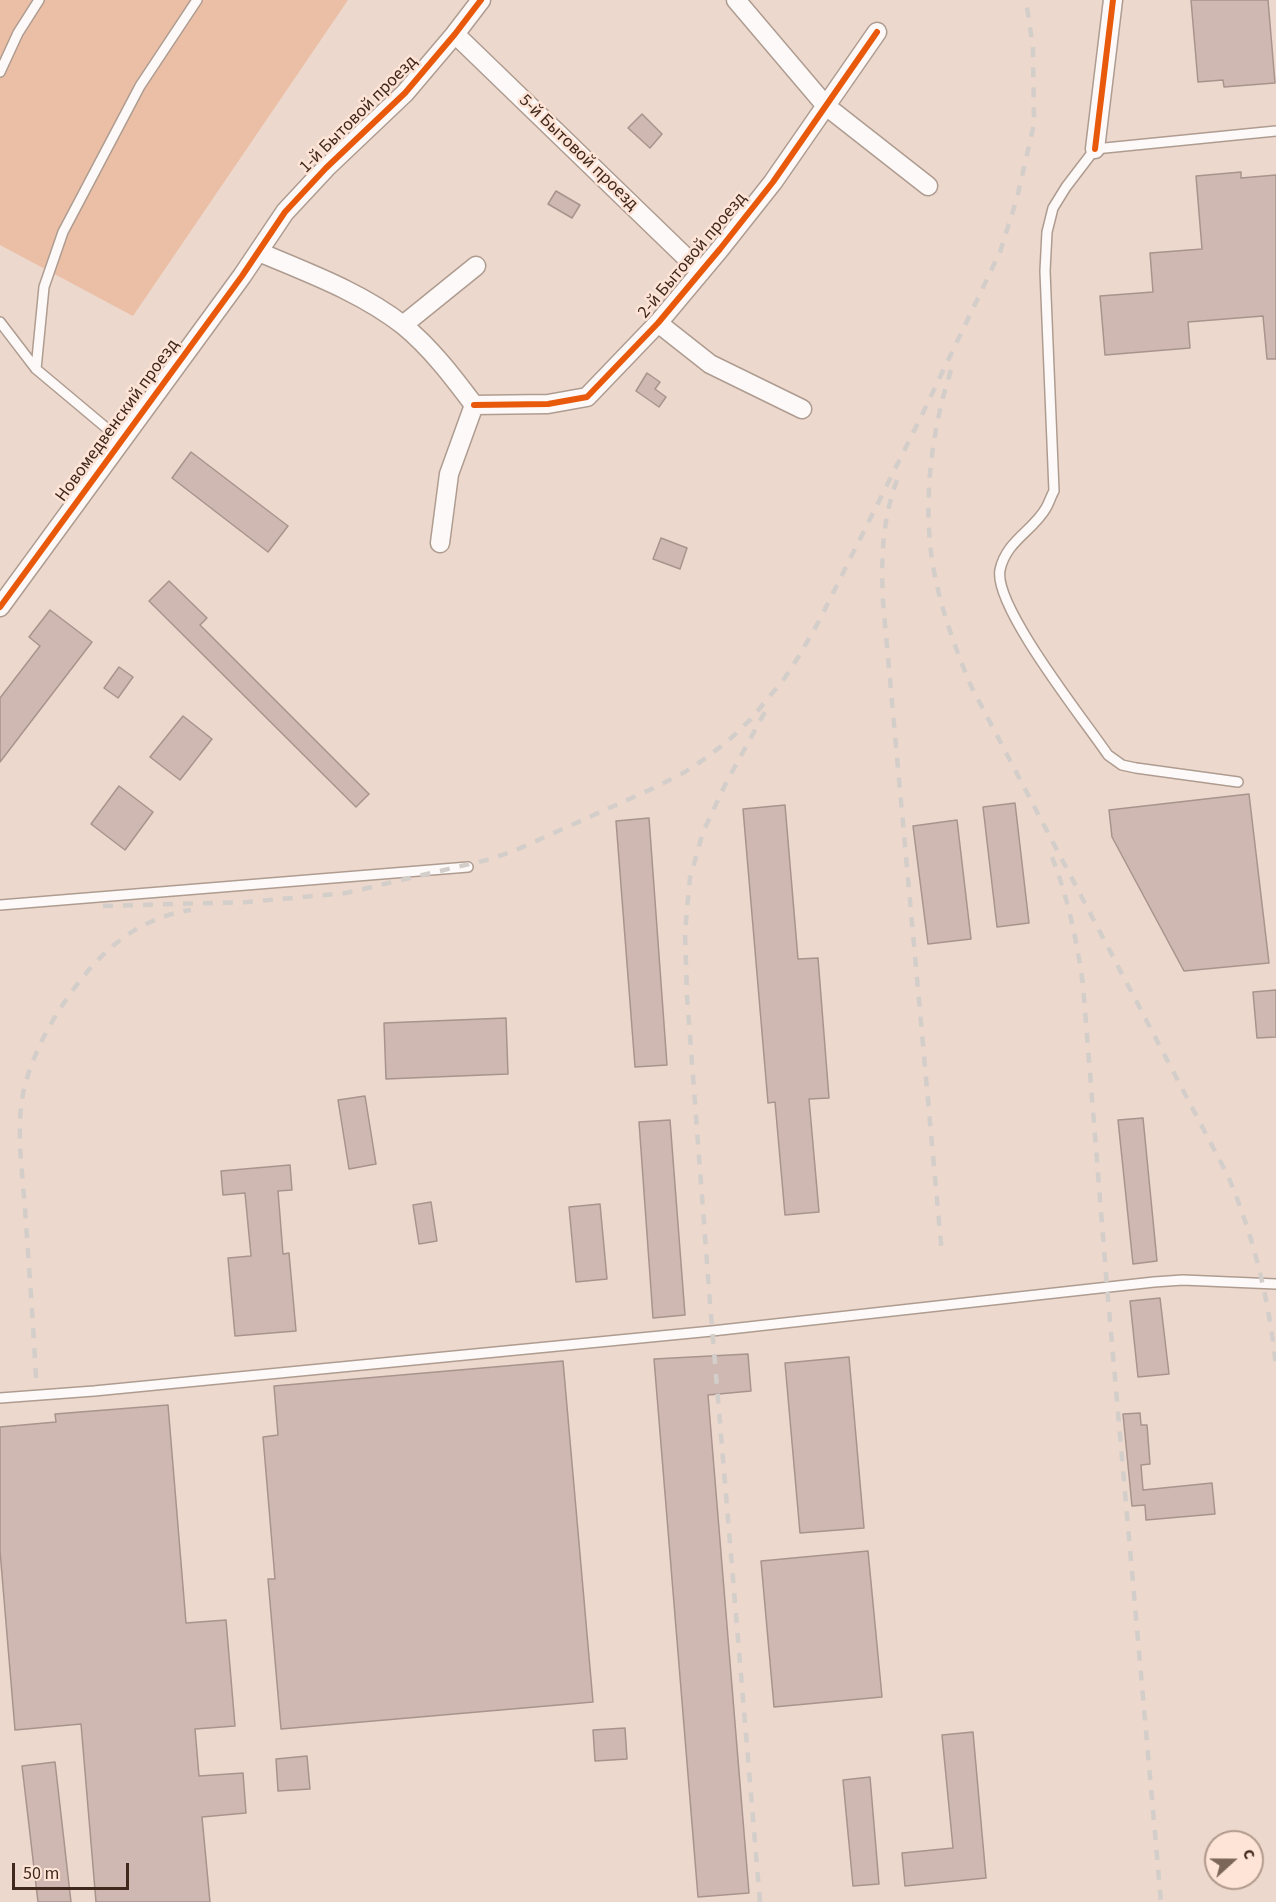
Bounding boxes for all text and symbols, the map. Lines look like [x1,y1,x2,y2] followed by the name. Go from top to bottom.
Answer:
[296,52,422,178] street label: 1-й Бытовой проезд
[514,90,642,216] street label: 5-й Бытовой проезд
[634,189,752,323] street label: 2-й Бытовой проезд
[52,335,184,507] street label: Новомедвенский проезд
[1204,1830,1264,1890] north arrow
[1237,1846,1261,1863] text: С
[15,1851,132,1889] scale bar
[23,1861,59,1886] text: 50 m

